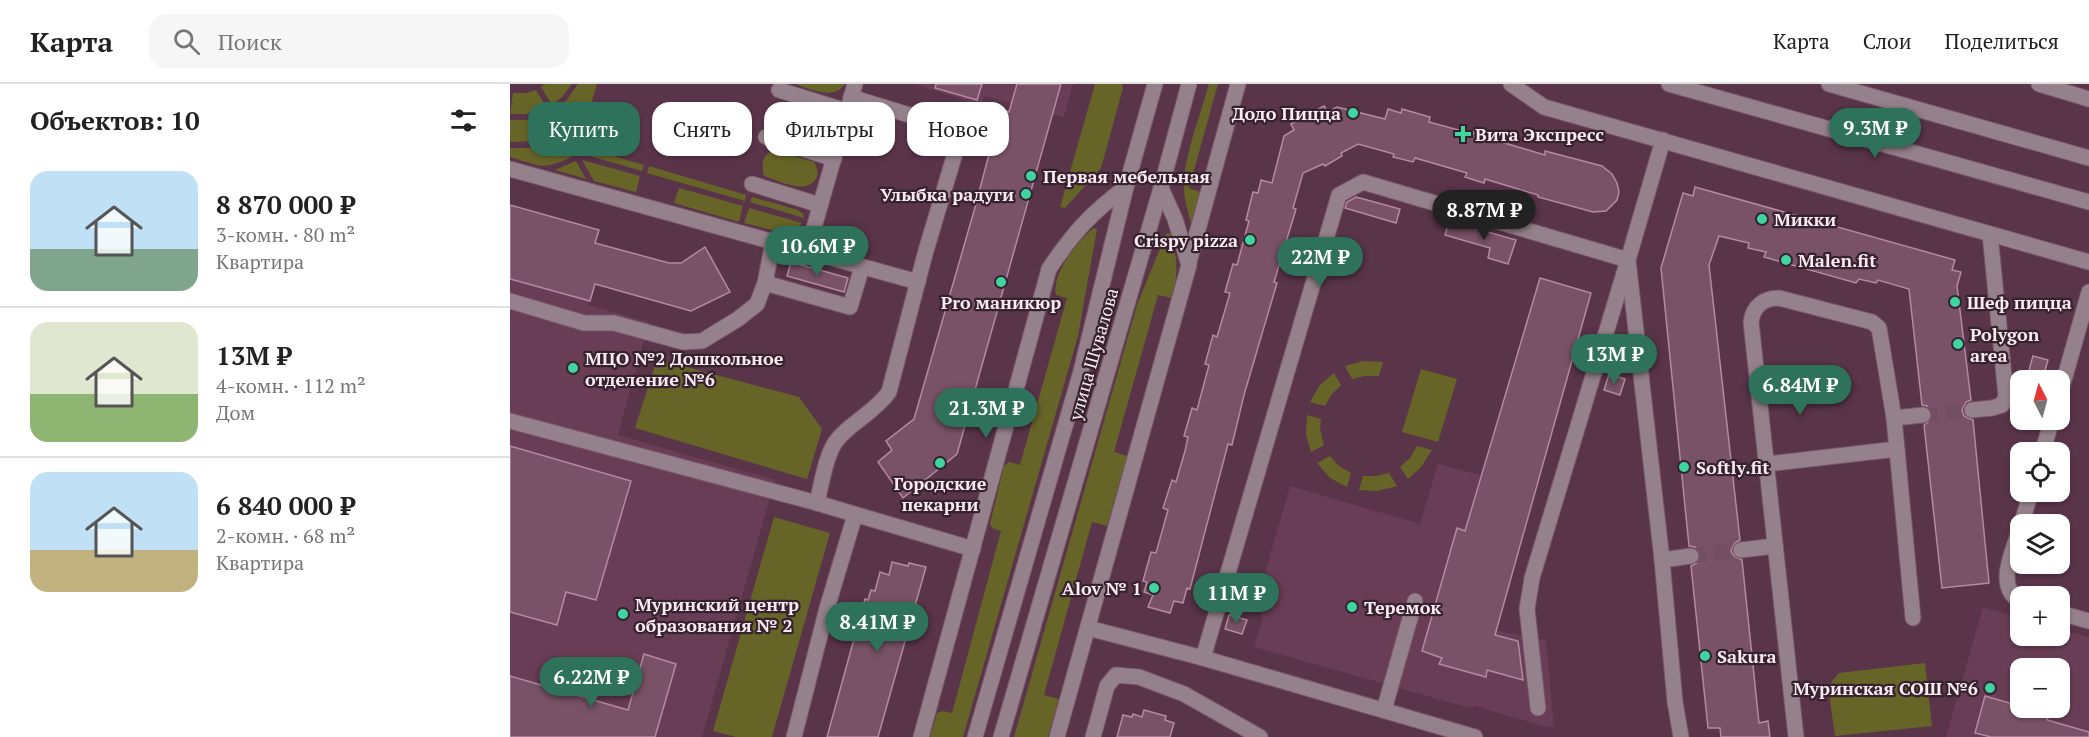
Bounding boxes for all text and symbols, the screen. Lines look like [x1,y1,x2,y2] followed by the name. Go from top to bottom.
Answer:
[149,14,569,68] search box
[30,23,113,60] text: Карта
[170,25,203,58] icon: search
[218,27,282,56] text: Поиск
[1773,27,1830,55] text: Карта
[1863,27,1912,55] text: Слои
[1945,27,2059,55] text: Поделиться
[1232,101,1341,125] place label: Додо Пицца
[528,102,640,156] chip: Купить
[652,102,752,156] chip: Снять
[764,102,895,156] chip: Фильтры
[907,102,1009,156] chip: Новое
[30,103,200,137] text: Объектов: 10
[447,104,480,137] icon: filters
[1346,106,1360,120] marker: Додо Пицца
[1826,108,1924,159] pin: 9.3M ₽
[1843,114,1907,141] text: 9.3M ₽
[1475,122,1604,146] place label: Вита Экспресс
[1456,127,1470,141] marker: Вита Экспресс
[1043,164,1210,188] place label: Первая мебельная
[1024,169,1038,183] marker: Первая мебельная
[880,182,1014,206] place label: Улыбка радуги
[216,187,355,221] text: 8 870 000 ₽
[1019,187,1033,201] marker: Улыбка радуги
[1429,190,1539,241] pin: 8.87M ₽
[78,195,150,267] icon: home
[1446,196,1522,223] text: 8.87M ₽
[1774,207,1836,231] place label: Микки
[1755,212,1769,226] marker: Микки
[216,221,355,248] text: 3-комн. · 80 m²
[762,226,872,277] pin: 10.6M ₽
[1134,228,1238,252] place label: Crispy pizza
[779,232,855,259] text: 10.6M ₽
[1243,233,1257,247] marker: Crispy pizza
[1278,237,1362,288] pin: 22M ₽
[1291,243,1349,270] text: 22M ₽
[216,248,304,275] text: Квартира
[1798,248,1876,272] place label: Malen.fit
[1779,253,1793,267] marker: Malen.fit
[994,275,1008,289] marker: Pro маникюр
[1062,285,1123,424] street label: улица Шувалова
[941,290,1061,314] place label: Pro маникюр
[1967,290,2072,314] place label: Шеф пицца
[1948,295,1962,309] marker: Шеф пицца
[1970,322,2040,367] place label: Polygon area
[1572,334,1656,385] pin: 13M ₽
[1951,337,1965,351] marker: Polygon area
[216,338,291,372] text: 13M ₽
[1585,340,1643,367] text: 13M ₽
[78,346,150,418] icon: home
[585,346,784,391] place label: МЦО №2 Дошкольное отделение №6
[566,361,580,375] marker: МЦО №2 Дошкольное отделение №6
[1745,365,1855,416] pin: 6.84M ₽
[2010,370,2070,430] north arrow
[2010,370,2070,718] map controls
[1762,371,1838,398] text: 6.84M ₽
[216,372,366,399] text: 4-комн. · 112 m²
[931,388,1041,439] pin: 21.3M ₽
[948,394,1024,421] text: 21.3M ₽
[216,399,255,426] text: Дом
[2010,442,2070,502] button: locate
[1696,455,1770,479] place label: Softly.fit
[933,456,947,470] marker: Городские пекарни
[1677,460,1691,474] marker: Softly.fit
[894,471,987,516] place label: Городские пекарни
[216,488,355,522] text: 6 840 000 ₽
[78,496,150,568] icon: home
[2010,514,2070,574] button: layers
[216,522,355,549] text: 2-комн. · 68 m²
[216,549,304,576] text: Квартира
[1194,573,1278,624] pin: 11M ₽
[1062,576,1142,600] place label: Alov № 1
[1207,579,1265,606] text: 11M ₽
[1147,581,1161,595] marker: Alov № 1
[2010,586,2070,646] button: +
[635,592,799,637] place label: Муринский центр образования № 2
[1364,595,1441,619] place label: Теремок
[1345,600,1359,614] marker: Теремок
[822,602,932,653] pin: 8.41M ₽
[616,607,630,621] marker: Муринский центр образования № 2
[839,608,915,635] text: 8.41M ₽
[1717,644,1777,668] place label: Sakura
[1698,649,1712,663] marker: Sakura
[536,657,646,708] pin: 6.22M ₽
[2010,658,2070,718] button: −
[553,663,629,690] text: 6.22M ₽
[1793,676,1978,700] place label: Муринская СОШ №6
[1983,681,1997,695] marker: Муринская СОШ №6

